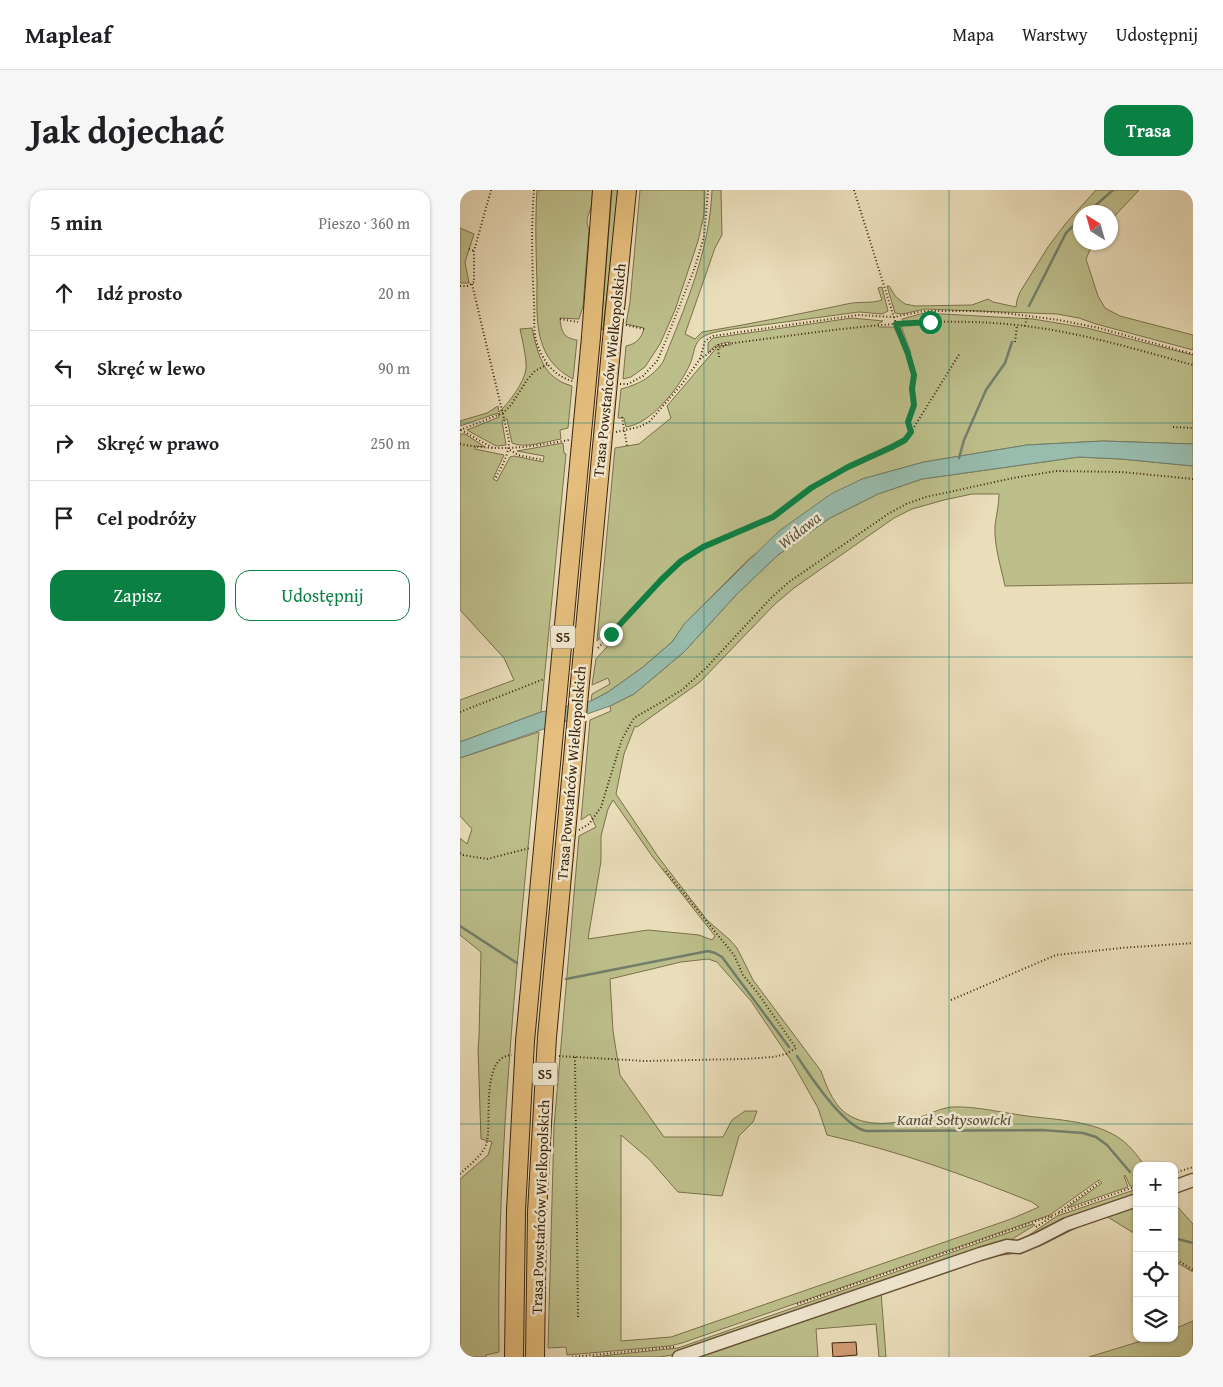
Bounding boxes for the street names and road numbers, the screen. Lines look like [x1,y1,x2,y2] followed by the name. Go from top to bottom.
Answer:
[587,262,631,478] street label: Trasa Powstańców Wielkopolskich
[550,626,576,648] road number: S5
[551,665,591,881] street label: Trasa Powstańców Wielkopolskich
[532,1062,558,1086] road number: S5
[526,1099,554,1315] street label: Trasa Powstańców Wielkopolskich

